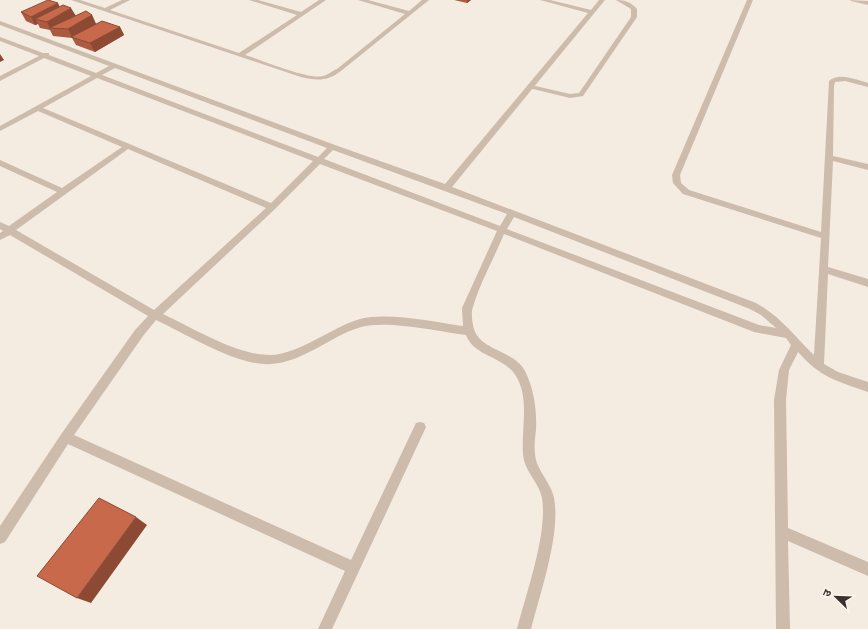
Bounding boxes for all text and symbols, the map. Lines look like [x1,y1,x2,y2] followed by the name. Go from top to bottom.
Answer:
[816,577,856,617] north arrow
[819,587,835,599] text: उ

